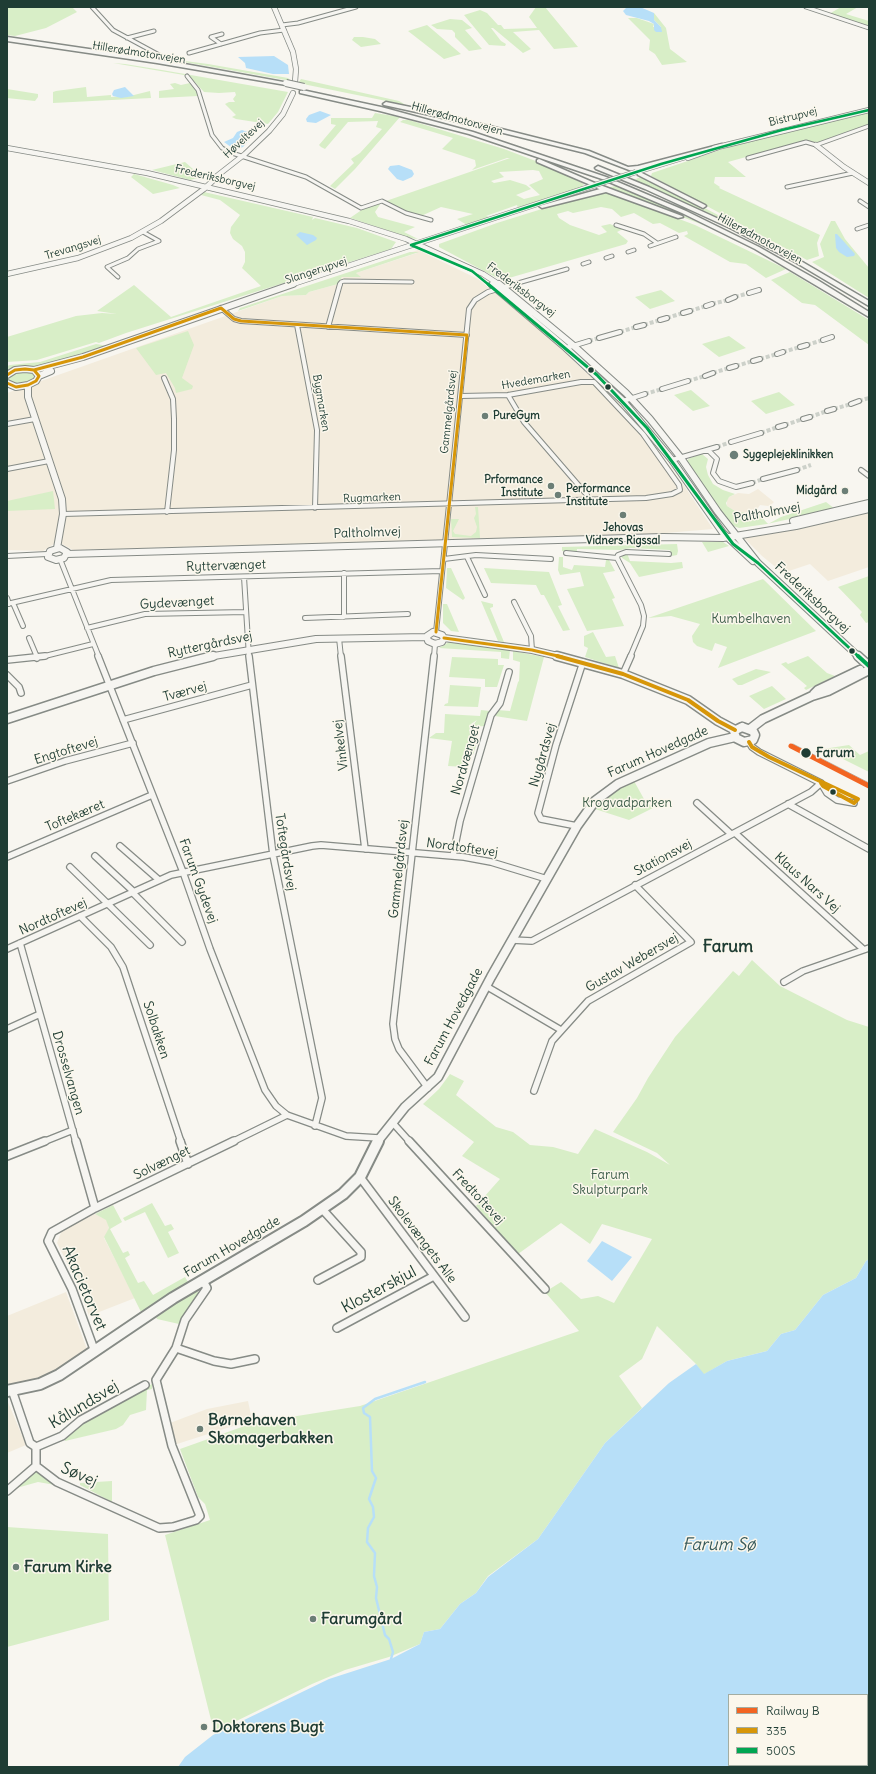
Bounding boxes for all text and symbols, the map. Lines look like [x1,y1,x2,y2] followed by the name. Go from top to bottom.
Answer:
[91,39,187,67] street label: Hillerødmotorvejen
[410,100,504,138] street label: Hillerødmotorvejen
[767,105,819,129] street label: Bistrupvej
[221,117,267,161] street label: Høveltevej
[173,162,257,194] street label: Frederiksborgvej
[715,211,805,267] street label: Hillerødmotorvejen
[43,233,103,263] street label: Trevangsvej
[283,255,349,287] street label: Slangerupvej
[484,260,558,320] street label: Frederiksborgvej
[586,365,596,375] unlabelled marker
[501,367,571,393] street label: Hvedemarken
[438,370,460,454] street label: Gammelgårdsvej
[309,373,333,433] street label: Bygmarken
[603,382,613,392] unlabelled marker
[493,409,540,423] place label: PureGym
[480,411,490,421] marker: PureGym
[743,448,833,462] place label: Sygeplejeklinikken
[728,449,740,461] marker: Sygeplejeklinikken
[484,473,543,499] place label: Prformance Institute
[546,481,556,491] marker: Prformance Institute
[566,482,630,508] place label: Performance Institute
[796,484,837,498] place label: Midgård
[840,486,850,496] marker: Midgård
[343,490,401,506] street label: Rugmarken
[553,490,563,500] marker: Performance Institute
[732,499,802,527] street label: Paltholmvej
[618,510,628,520] marker: Jehovas Vidners Rigssal
[586,521,660,547] place label: Jehovas Vidners Rigssal
[333,524,401,542] street label: Paltholmvej
[186,557,266,575] street label: Ryttervænget
[771,559,853,637] street label: Frederiksborgvej
[139,593,215,613] street label: Gydevænget
[711,611,791,627] park label: Kumbelhaven
[166,628,254,662] street label: Ryttergårdsvej
[847,646,857,656] unlabelled marker
[161,679,209,705] street label: Tværvej
[330,719,352,771] street label: Vinkelvej
[526,721,560,789] street label: Nygårdsvej
[449,723,483,797] street label: Nordvænget
[605,723,711,781] street label: Farum Hovedgade
[32,734,100,768] street label: Engtoftevej
[816,745,854,761] place label: Farum
[799,746,813,760] marker: Farum
[828,787,838,797] unlabelled marker
[582,795,672,811] park label: Krogvadparken
[43,797,107,835] street label: Toftekæret
[271,812,299,892] street label: Toftegårdsvej
[386,819,412,919] street label: Gammelgårdsvej
[425,835,499,861] street label: Nordtoftevej
[175,836,221,926] street label: Farum Gydevej
[631,836,695,880] street label: Stationsvej
[771,849,843,917] street label: Klaus Nars Vej
[17,895,89,939] street label: Nordtoftevej
[583,930,681,996] street label: Gustav Webersvej
[703,937,753,957] district label: Farum
[422,965,486,1069] street label: Farum Hovedgade
[139,999,173,1061] street label: Solbakken
[49,1029,87,1117] street label: Drosselvangen
[131,1143,193,1183] street label: Solvænget
[449,1166,507,1228] street label: Fredtoftevej
[572,1167,648,1198] park label: Farum Skulpturpark
[384,1194,460,1286] street label: Skolevængets Alle
[181,1213,283,1281] street label: Farum Hovedgade
[57,1243,111,1333] street label: Akacietorvet
[338,1262,420,1318] street label: Klosterskjul
[46,1377,122,1433] street label: Kålundsvej
[208,1410,333,1448] place label: Børnehaven Skomagerbakken
[195,1424,205,1434] marker: Børnehaven Skomagerbakken
[58,1459,100,1491] street label: Søvej
[682,1535,756,1555] water label: Farum Sø
[24,1557,112,1577] place label: Farum Kirke
[11,1562,21,1572] marker: Farum Kirke
[321,1609,402,1629] place label: Farumgård
[308,1614,318,1624] marker: Farumgård
[728,1694,868,1766] legend
[766,1703,820,1718] text: Railway B
[212,1717,324,1737] place label: Doktorens Bugt
[199,1722,209,1732] marker: Doktorens Bugt
[766,1723,787,1738] text: 335
[766,1743,795,1758] text: 500S

